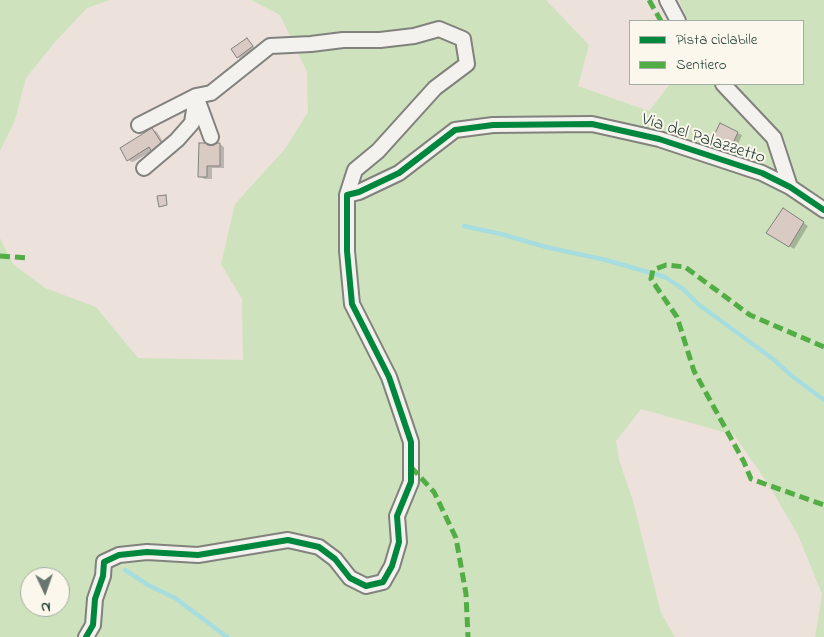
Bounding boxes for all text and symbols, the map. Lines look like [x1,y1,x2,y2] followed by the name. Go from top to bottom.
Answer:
[629,20,804,85] legend
[676,29,758,51] text: Pista ciclabile
[676,54,727,76] text: Sentiero
[638,110,768,170] street label: Via del Palazzetto
[20,567,70,617] north arrow
[40,596,51,617] text: N

